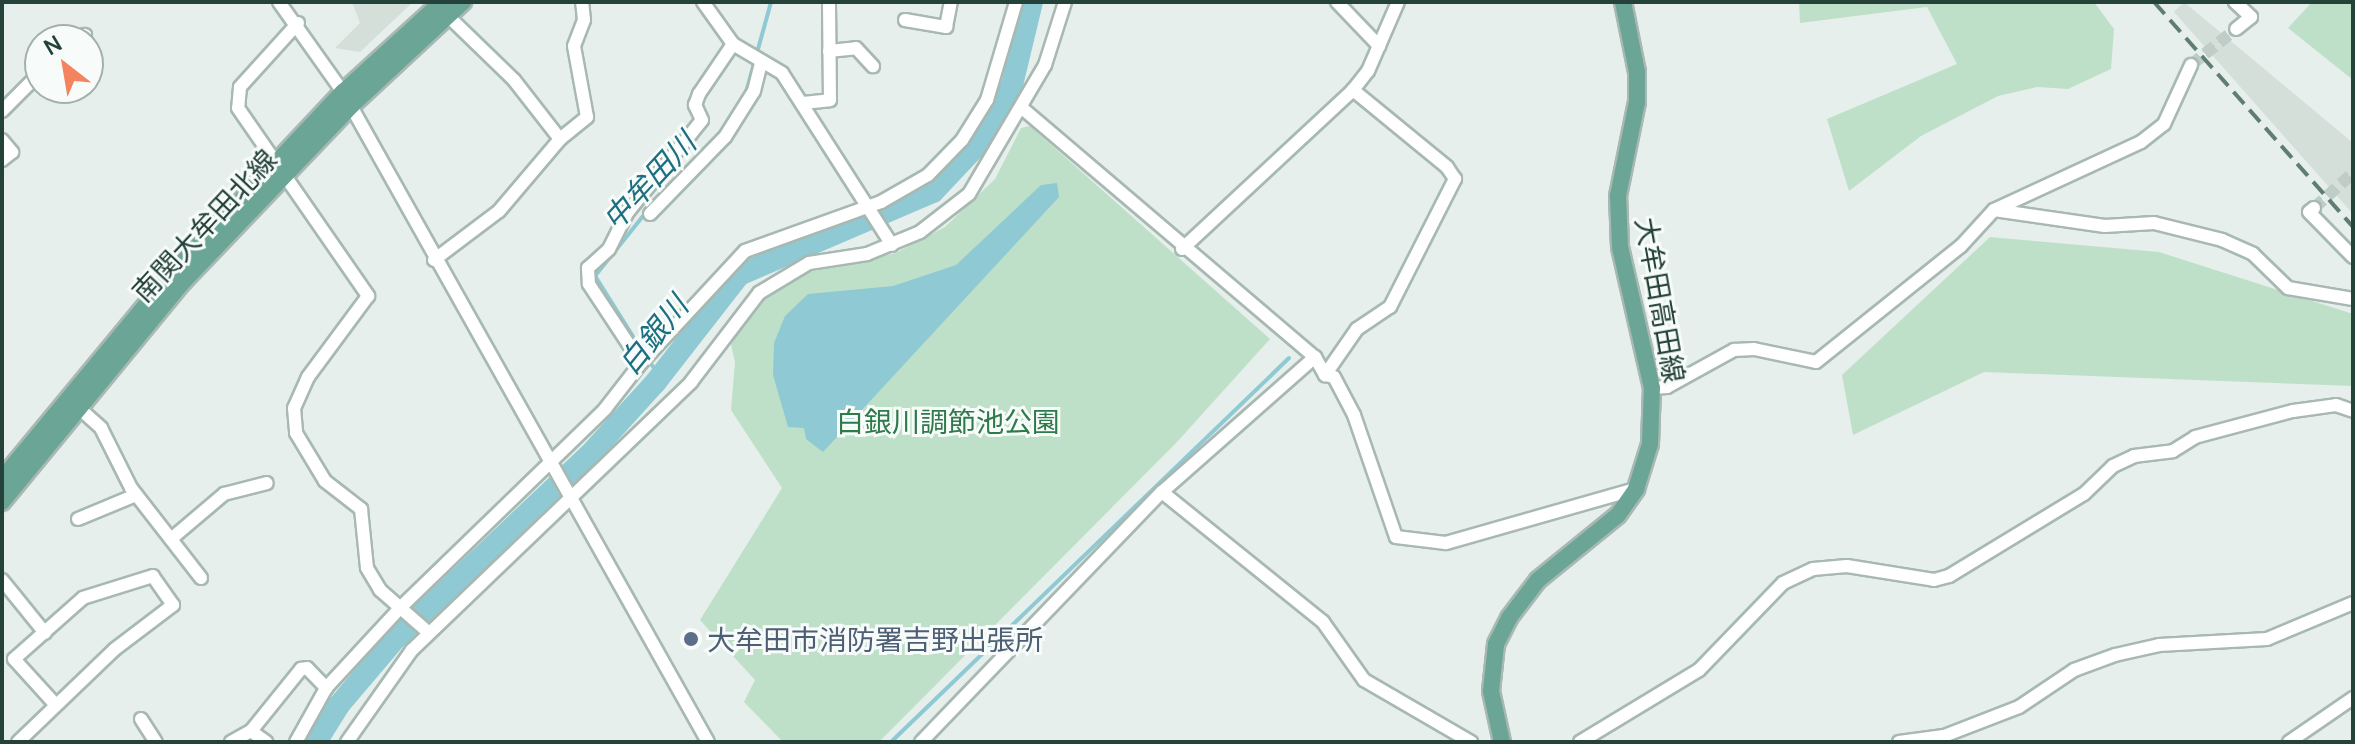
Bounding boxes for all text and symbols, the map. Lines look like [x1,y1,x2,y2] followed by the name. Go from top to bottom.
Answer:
[24,24,104,104] north arrow
[38,28,67,62] text: N
[595,125,703,237] water label: 中牟田川
[125,142,283,308] street label: 南関大牟田北線
[1630,214,1692,386] street label: 大牟田高田線
[611,289,695,381] water label: 白銀川
[836,404,1060,438] park label: 白銀川調節池公園
[707,622,1043,656] place label: 大牟田市消防署吉野出張所
[682,630,700,648] marker: 大牟田市消防署吉野出張所

